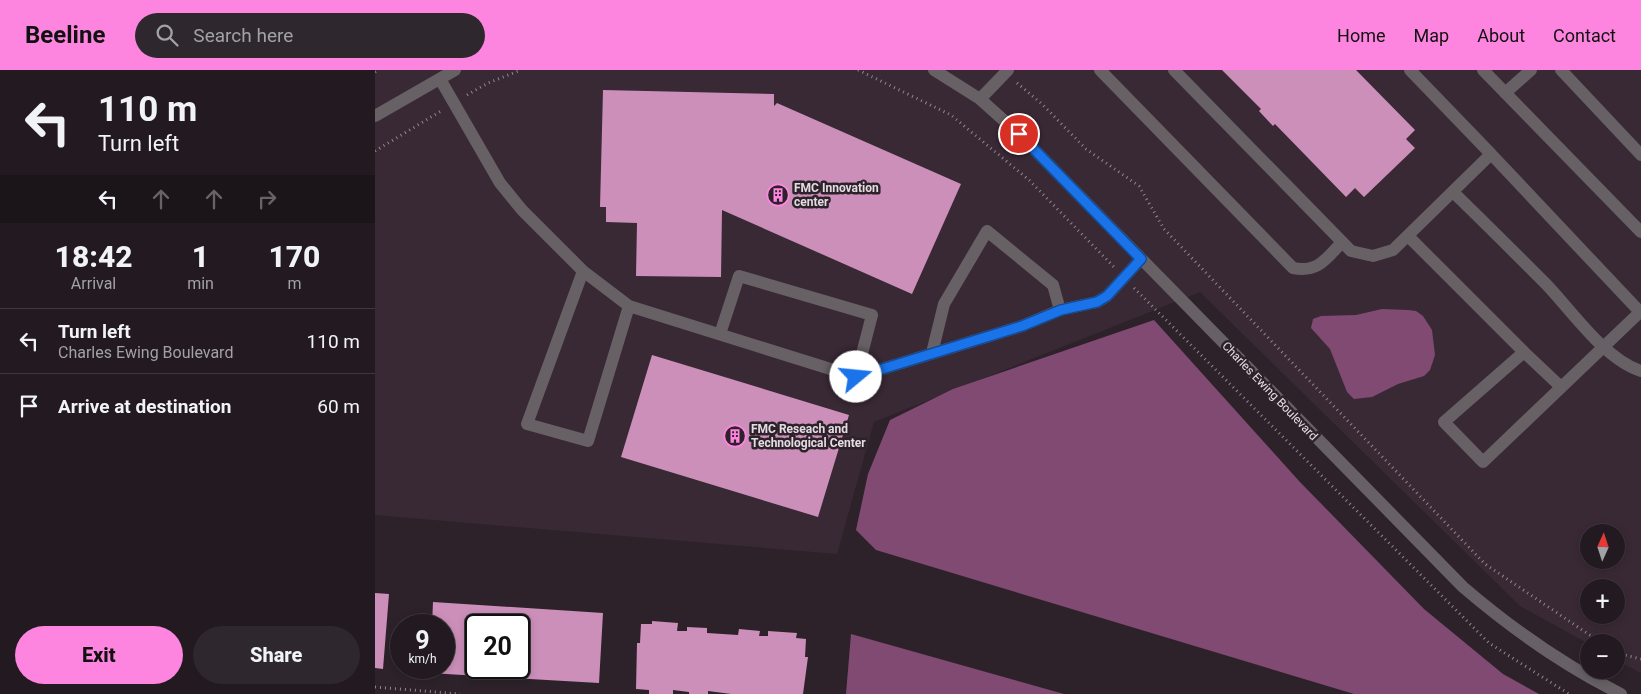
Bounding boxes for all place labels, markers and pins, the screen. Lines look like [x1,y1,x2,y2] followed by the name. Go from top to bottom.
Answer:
[998,113,1040,155] pin
[794,181,879,209] place label: FMC Innovation center
[766,183,790,207] building icon: FMC Innovation center
[751,422,866,450] place label: FMC Reseach and Technological Center
[723,424,747,448] building icon: FMC Reseach and Technological Center

